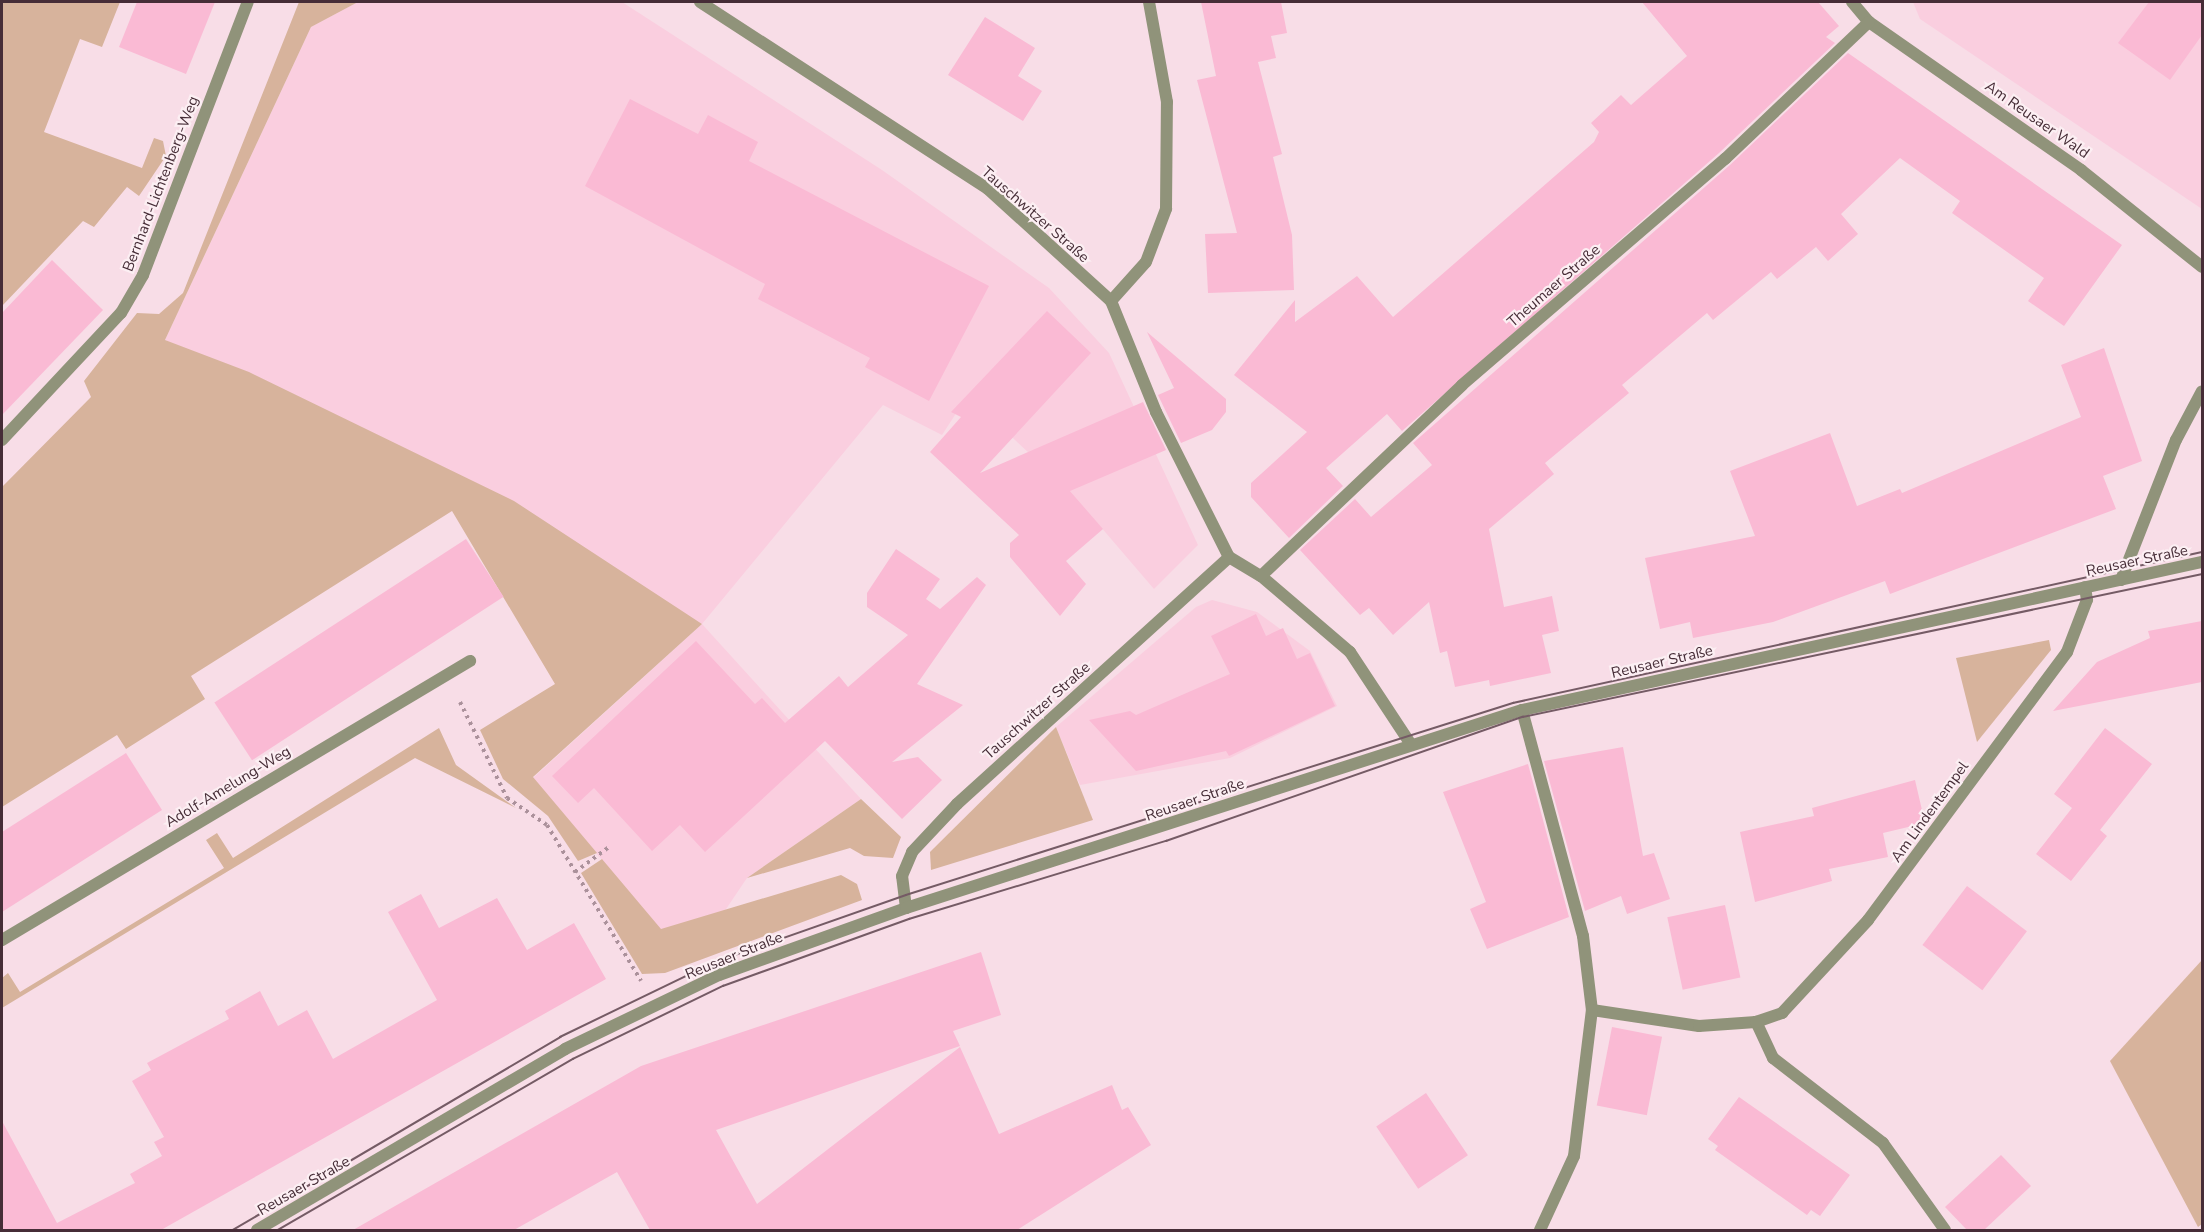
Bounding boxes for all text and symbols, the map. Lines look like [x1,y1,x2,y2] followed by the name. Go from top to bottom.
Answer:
[1981,77,2093,163] street label: Am Reusaer Wald
[119,94,203,274] street label: Bernhard-Lichtenberg-Weg
[977,163,1093,267] street label: Tauschwitzer Straße
[1504,241,1604,331] street label: Theumaer Straße
[2084,541,2190,581] street label: Reusaer Straße
[1610,642,1714,682] street label: Reusaer Straße
[980,658,1094,764] street label: Tauschwitzer Straße
[162,742,294,832] street label: Adolf-Amelung-Weg
[1887,758,1973,866] street label: Am Lindentempel
[1143,775,1247,825] street label: Reusaer Straße
[683,928,785,984] street label: Reusaer Straße
[255,1152,353,1220] street label: Reusaer Straße

